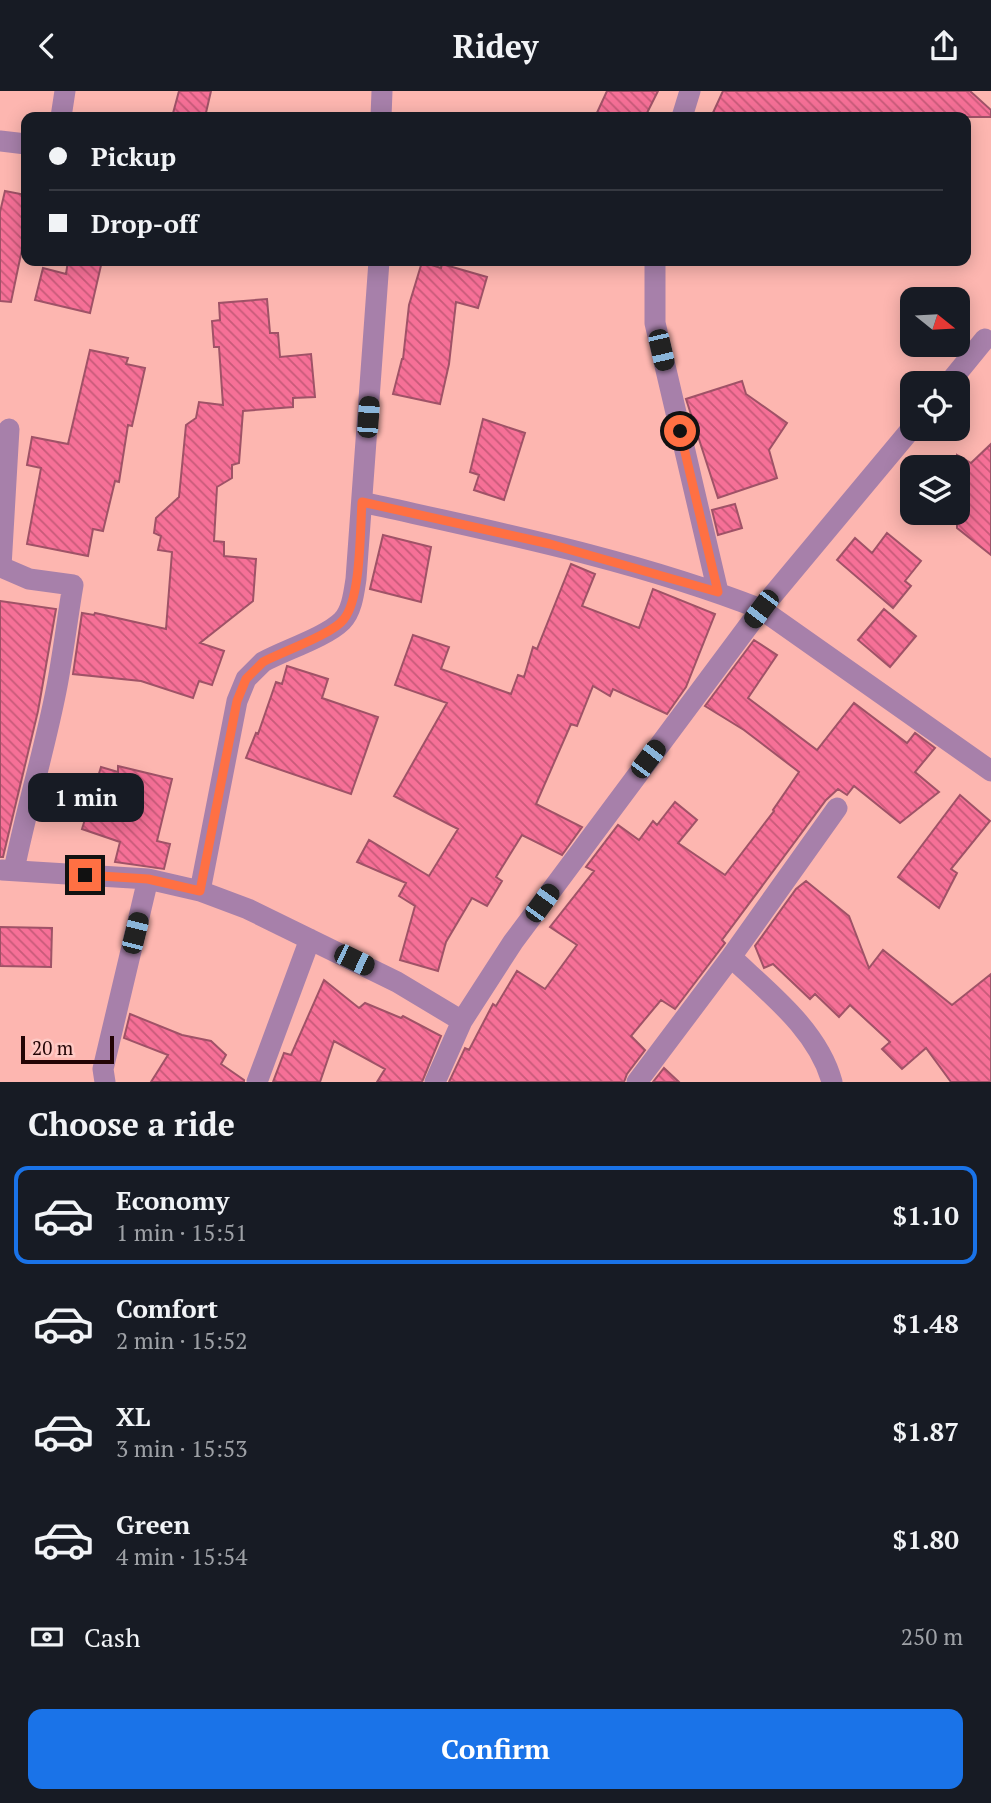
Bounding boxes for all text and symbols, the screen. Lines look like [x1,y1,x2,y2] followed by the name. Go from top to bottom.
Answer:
[453,25,538,67] text: Ridey
[28,27,66,65] icon: back
[925,27,963,65] icon: share
[91,139,176,173] text: Pickup
[91,206,198,240] text: Drop-off
[900,287,970,357] north arrow
[900,287,970,525] map controls
[647,327,676,373] car
[900,371,970,441] button: locate
[357,395,380,439] car
[664,415,696,447] route start
[900,455,970,525] button: layers
[740,586,783,632] car
[627,736,670,782] car
[27,773,143,823] callout: 1 min
[55,782,117,813] text: 1 min
[69,859,101,891] route end
[522,880,563,926] car
[120,910,151,956] car
[331,941,378,979] car
[21,1033,114,1065] scale bar
[32,1035,73,1060] text: 20 m
[28,1103,235,1145] text: Choose a ride
[116,1183,229,1217] text: Economy
[32,1184,95,1247] icon: car
[893,1198,959,1232] text: $1.10
[116,1217,248,1248] text: 1 min · 15:51
[116,1291,218,1325] text: Comfort
[32,1292,95,1355] icon: car
[893,1306,959,1340] text: $1.48
[116,1325,248,1356] text: 2 min · 15:52
[116,1399,150,1433] text: XL
[32,1400,95,1463] icon: car
[893,1414,959,1448] text: $1.87
[116,1433,248,1464] text: 3 min · 15:53
[116,1507,190,1541] text: Green
[32,1508,95,1571] icon: car
[893,1522,959,1556] text: $1.80
[116,1541,248,1572] text: 4 min · 15:54
[28,1618,66,1656] icon: cash
[84,1620,140,1654] text: Cash
[901,1621,963,1652] text: 250 m
[28,1709,963,1789] button: Confirm

